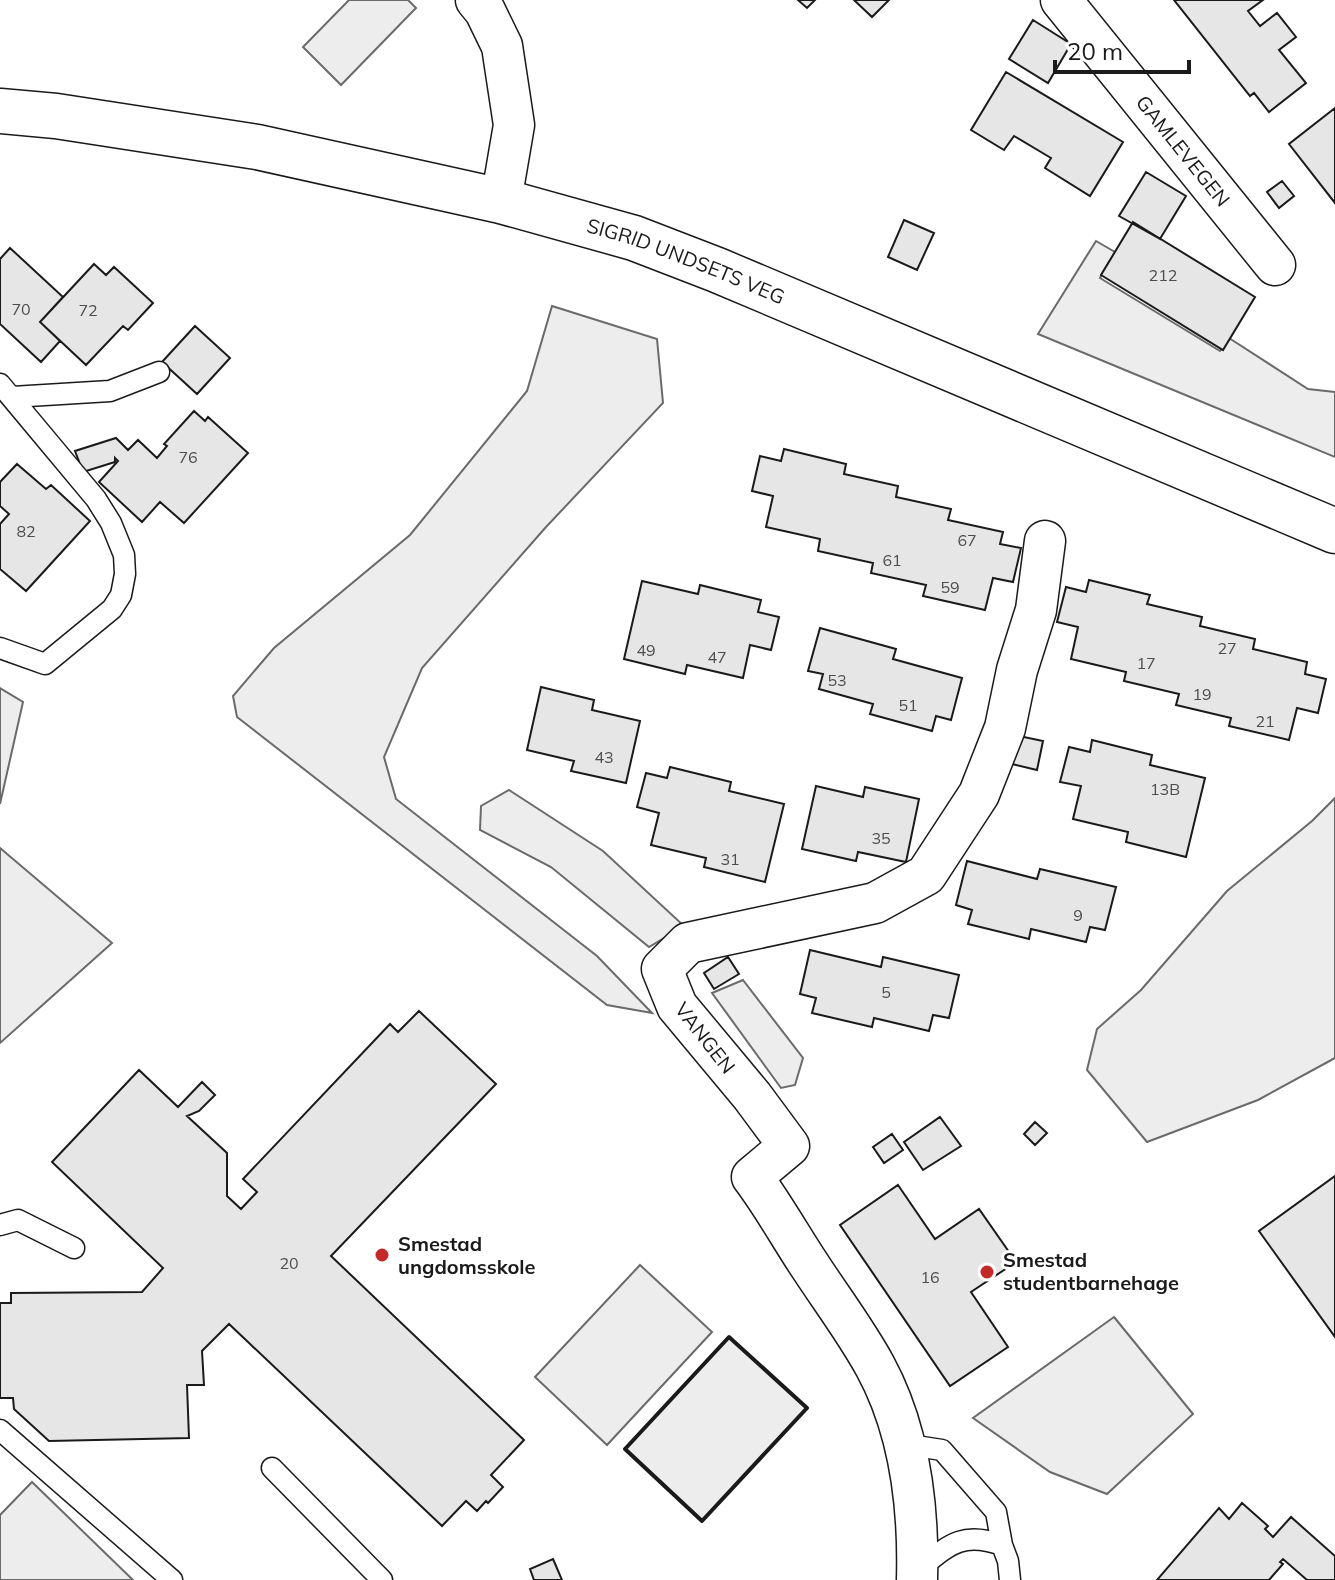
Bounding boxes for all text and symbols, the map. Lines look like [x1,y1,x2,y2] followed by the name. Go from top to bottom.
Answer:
[1055,24,1189,74] scale bar
[1067,36,1123,66] text: 20 m
[1131,90,1236,211] street label: GAMLEVEGEN
[584,213,789,309] street label: SIGRID UNDSETS VEG
[1149,265,1177,285] house number: 212
[11,299,31,319] house number: 70
[78,300,98,320] house number: 72
[178,447,198,467] house number: 76
[16,521,36,541] house number: 82
[957,530,977,550] house number: 67
[882,550,902,570] house number: 61
[940,577,960,597] house number: 59
[1217,638,1237,658] house number: 27
[636,640,656,660] house number: 49
[707,647,727,667] house number: 47
[1136,653,1156,673] house number: 17
[827,670,847,690] house number: 53
[1192,684,1212,704] house number: 19
[898,695,918,715] house number: 51
[1255,711,1275,731] house number: 21
[594,747,614,767] house number: 43
[1150,779,1180,799] house number: 13B
[871,828,891,848] house number: 35
[720,849,740,869] house number: 31
[1073,905,1083,925] house number: 9
[881,982,891,1002] house number: 5
[670,997,741,1078] street label: VANGEN
[398,1231,536,1279] place label: Smestad ungdomsskole
[373,1246,391,1264] marker: Smestad ungdomsskole
[1003,1247,1179,1295] place label: Smestad studentbarnehage
[279,1253,299,1273] house number: 20
[978,1263,996,1281] marker: Smestad studentbarnehage
[920,1267,940,1287] house number: 16

